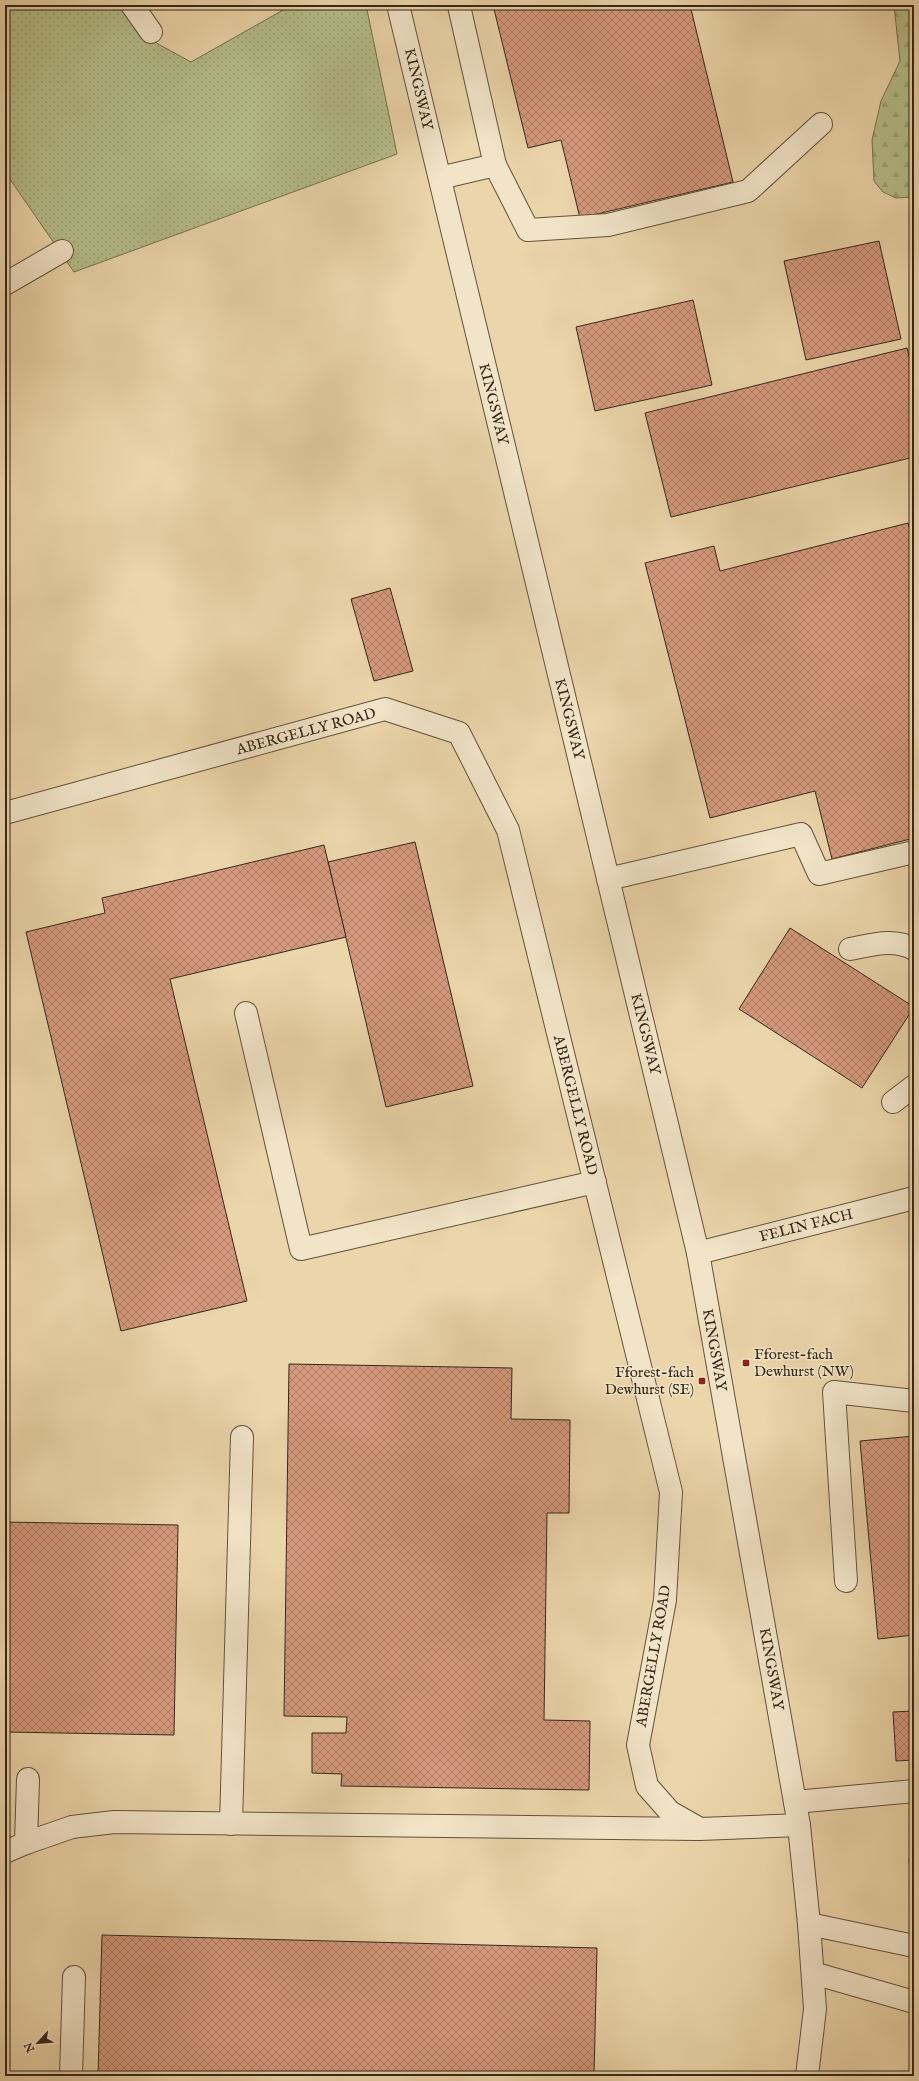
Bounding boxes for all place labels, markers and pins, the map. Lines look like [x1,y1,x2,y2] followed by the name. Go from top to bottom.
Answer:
[754,1345,854,1381] place label: Fforest-fach Dewhurst (NW)
[741,1358,751,1368] marker: Fforest-fach Dewhurst (NW)
[605,1363,694,1399] place label: Fforest-fach Dewhurst (SE)
[697,1376,707,1386] marker: Fforest-fach Dewhurst (SE)

